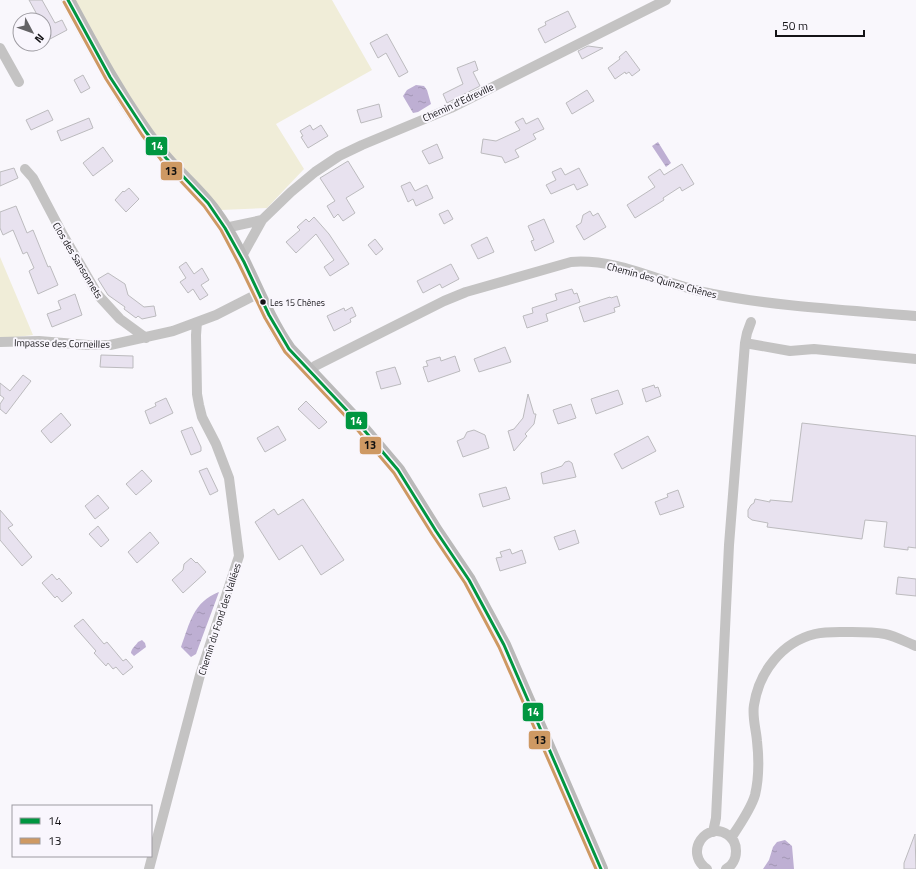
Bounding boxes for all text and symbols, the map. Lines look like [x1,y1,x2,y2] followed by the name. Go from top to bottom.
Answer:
[12,12,52,52] north arrow
[776,12,864,38] scale bar
[782,16,808,35] text: 50 m
[31,30,48,47] text: N
[420,79,496,126] street label: Chemin d'Edreville
[145,136,168,156] line badge: 14
[151,138,163,154] text: 14
[160,161,183,181] line badge: 13
[165,163,177,179] text: 13
[49,219,107,302] street label: Clos des Sansonnets
[605,259,719,302] street label: Chemin des Quinze Chênes
[270,296,325,309] place label: Les 15 Chênes
[258,297,268,307] marker: Les 15 Chênes
[14,335,110,352] street label: Impasse des Corneilles
[345,411,368,430] line badge: 14
[350,413,362,429] text: 14
[359,436,382,455] line badge: 13
[364,437,376,453] text: 13
[194,561,245,677] street label: Chemin du Fond des Vallées
[522,702,544,722] line badge: 14
[527,704,539,720] text: 14
[528,730,551,750] line badge: 13
[534,732,546,748] text: 13
[12,805,152,857] legend
[48,811,62,830] text: 14
[48,831,61,850] text: 13

